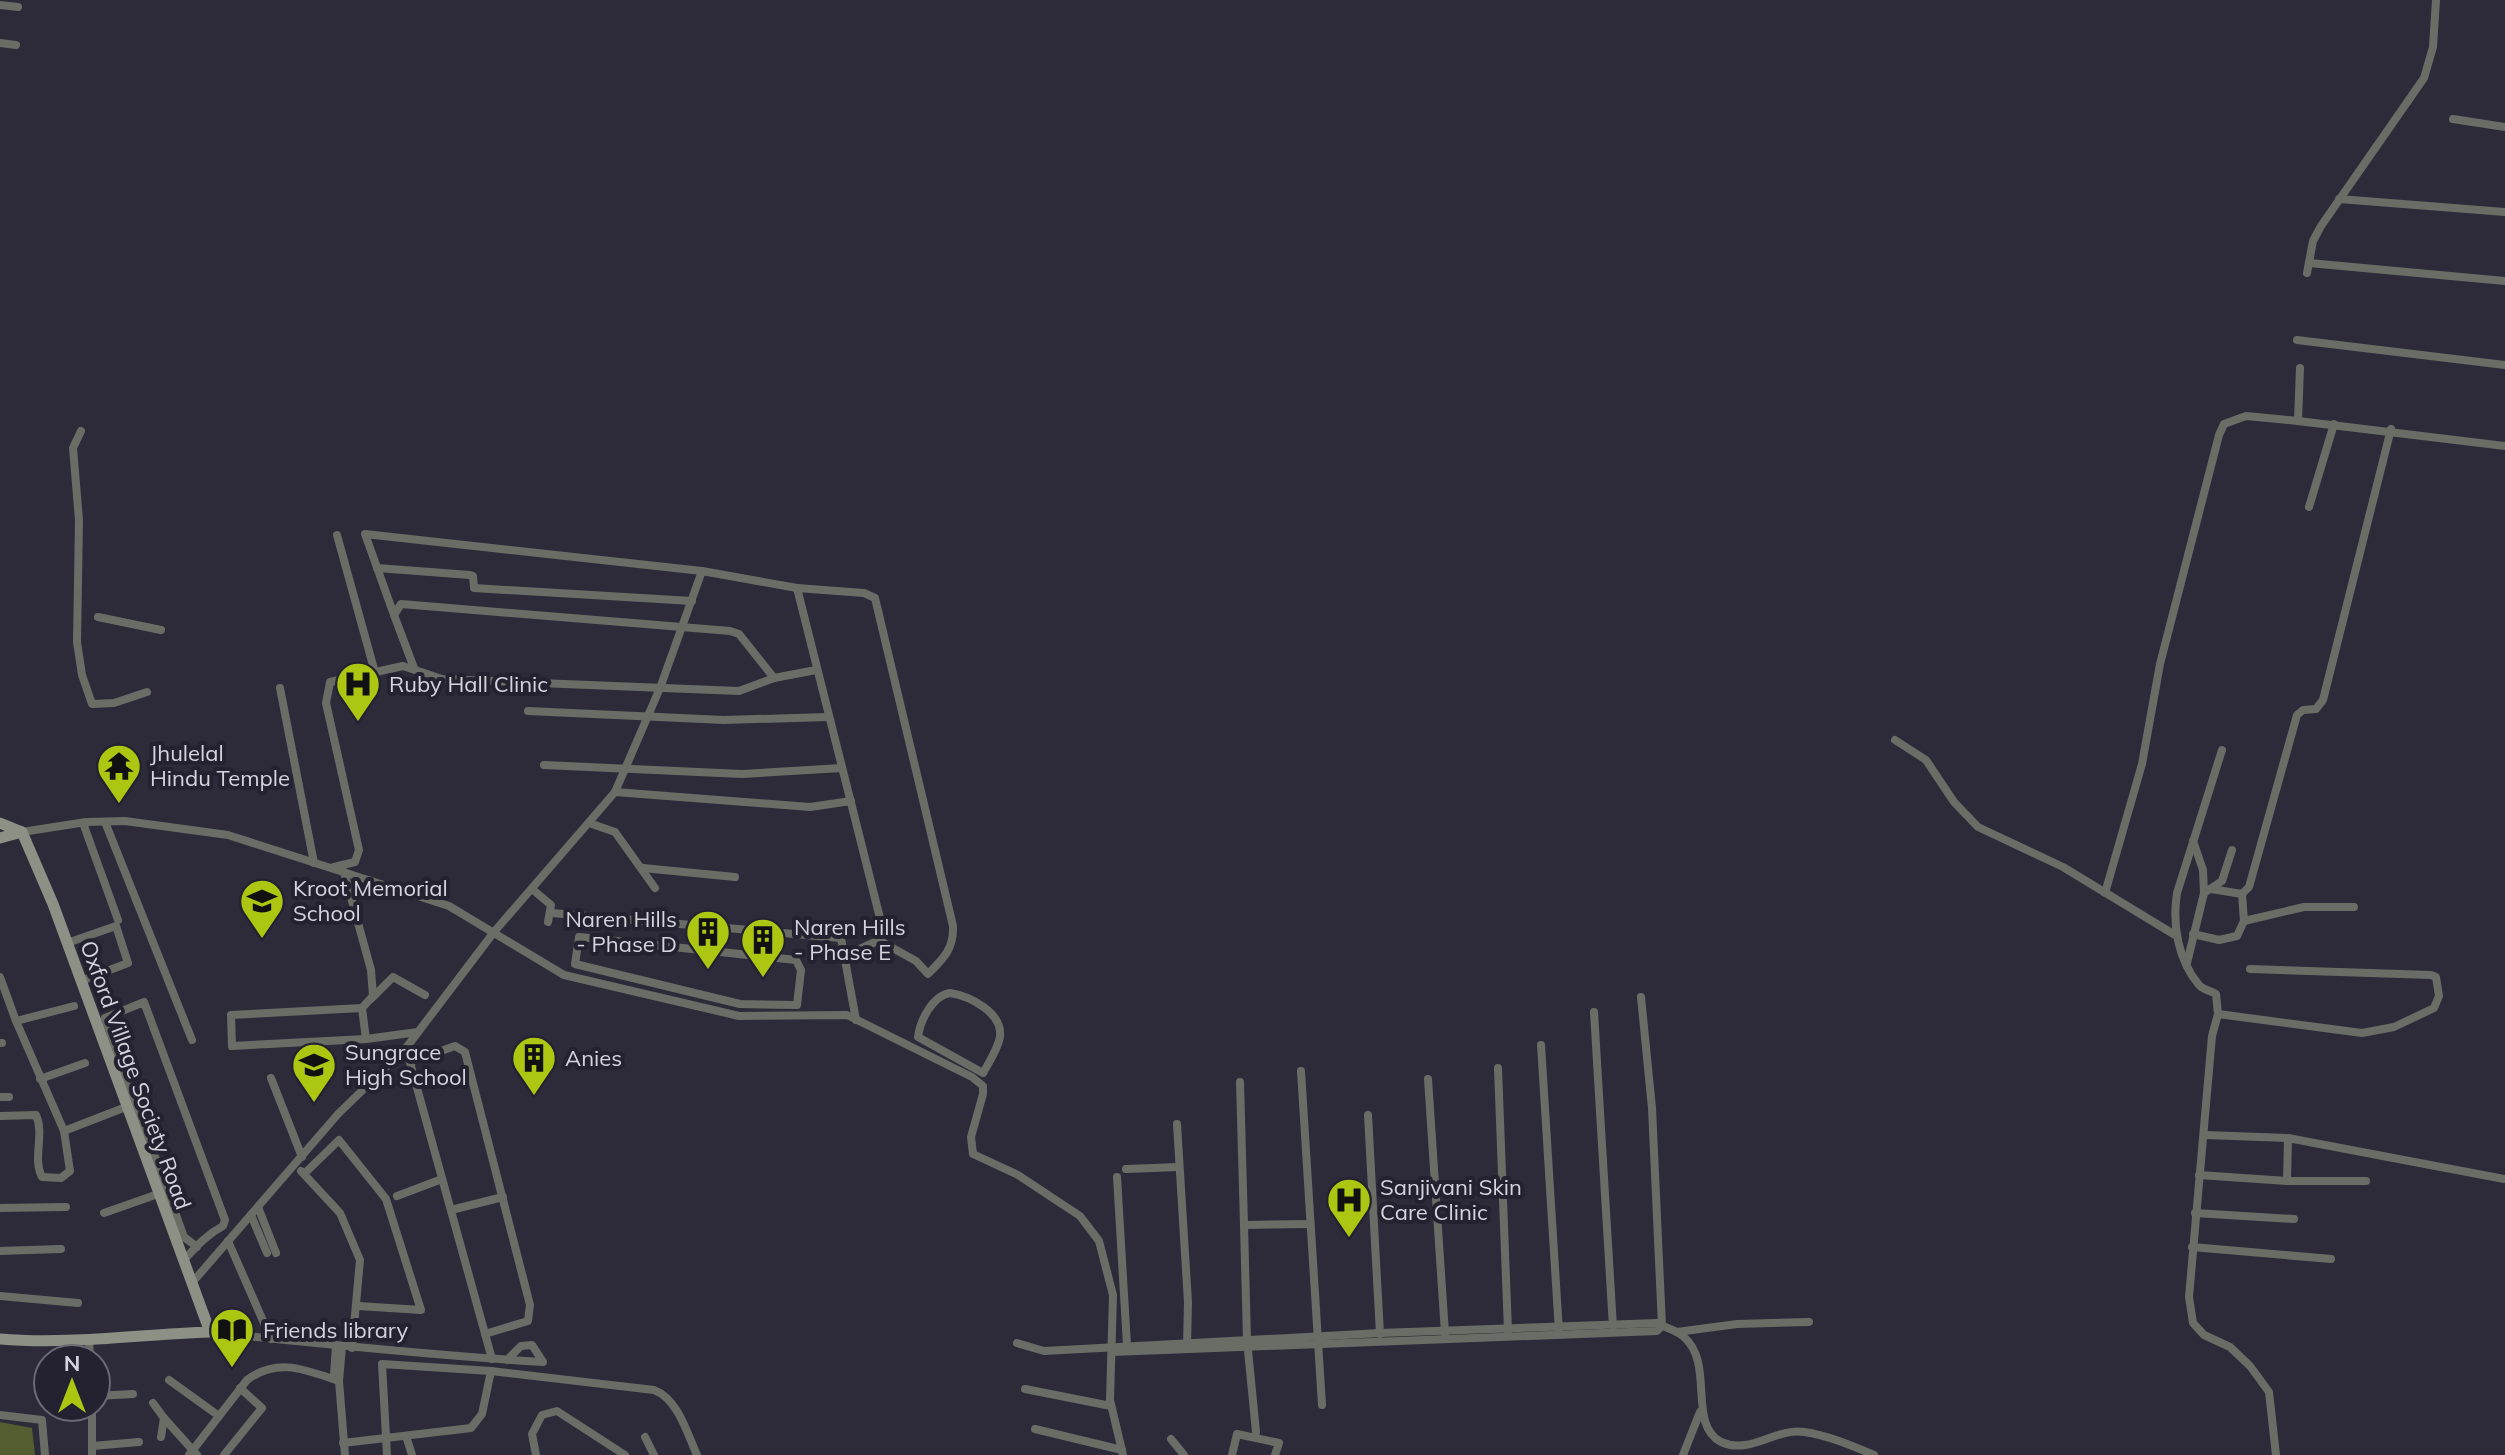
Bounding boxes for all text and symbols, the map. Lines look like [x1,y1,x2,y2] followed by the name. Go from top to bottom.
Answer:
[334,660,382,723] hospital icon: Ruby Hall Clinic
[389,670,548,698] place label: Ruby Hall Clinic
[150,739,290,792] place label: Jhulelal Hindu Temple
[95,742,143,805] temple icon: Jhulelal Hindu Temple
[293,874,448,927] place label: Kroot Memorial School
[238,877,286,940] school or university icon: Kroot Memorial School
[565,905,677,958] place label: Naren Hills - Phase D
[684,908,732,971] building icon: Naren Hills - Phase D
[794,913,906,966] place label: Naren Hills - Phase E
[739,916,787,979] building icon: Naren Hills - Phase E
[74,937,198,1213] street label: Oxford Village Society Road
[510,1034,558,1097] building icon: Anies
[345,1038,467,1091] place label: Sungrace High School
[290,1041,338,1104] school or university icon: Sungrace High School
[565,1044,622,1072] place label: Anies
[1380,1173,1522,1226] place label: Sanjivani Skin Care Clinic
[1325,1176,1373,1239] hospital icon: Sanjivani Skin Care Clinic
[208,1306,256,1369] library icon: Friends library
[263,1316,408,1344] place label: Friends library
[32,1343,112,1423] north arrow
[64,1349,80,1377] text: N

